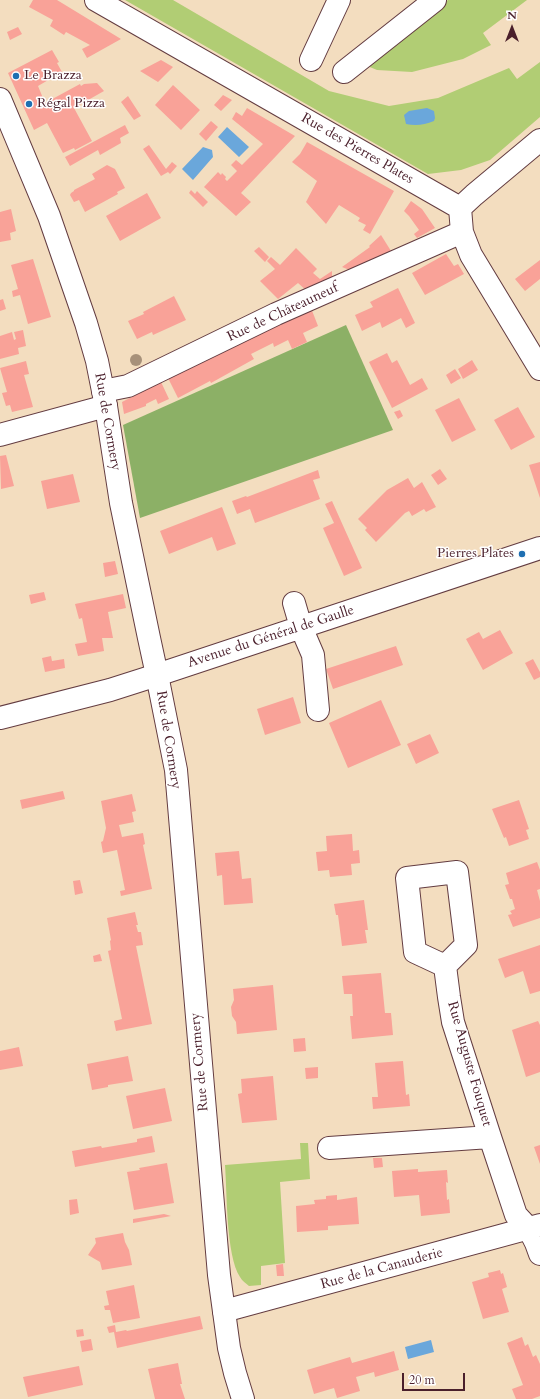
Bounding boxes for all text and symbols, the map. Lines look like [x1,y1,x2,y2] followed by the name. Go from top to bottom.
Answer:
[492,8,532,48] north arrow
[507,8,517,23] text: N
[24,68,82,84] place label: Le Brazza
[11,71,21,81] marker: Le Brazza
[37,96,105,112] place label: Régal Pizza
[24,99,34,109] marker: Régal Pizza
[298,110,416,188] street label: Rue des Pierres Plates
[225,280,341,346] street label: Rue de Châteauneuf
[90,372,124,472] street label: Rue de Cormery
[437,546,514,562] place label: Pierres Plates
[517,549,527,559] marker: Pierres Plates
[186,602,356,672] street label: Avenue du Général de Gaulle
[152,690,184,790] street label: Rue de Cormery
[443,1000,495,1128] street label: Rue Auguste Fouquet
[187,1012,213,1112] street label: Rue de Cormery
[319,1245,445,1293] street label: Rue de la Canauderie
[404,1365,467,1391] scale bar
[409,1372,435,1388] text: 20 m

